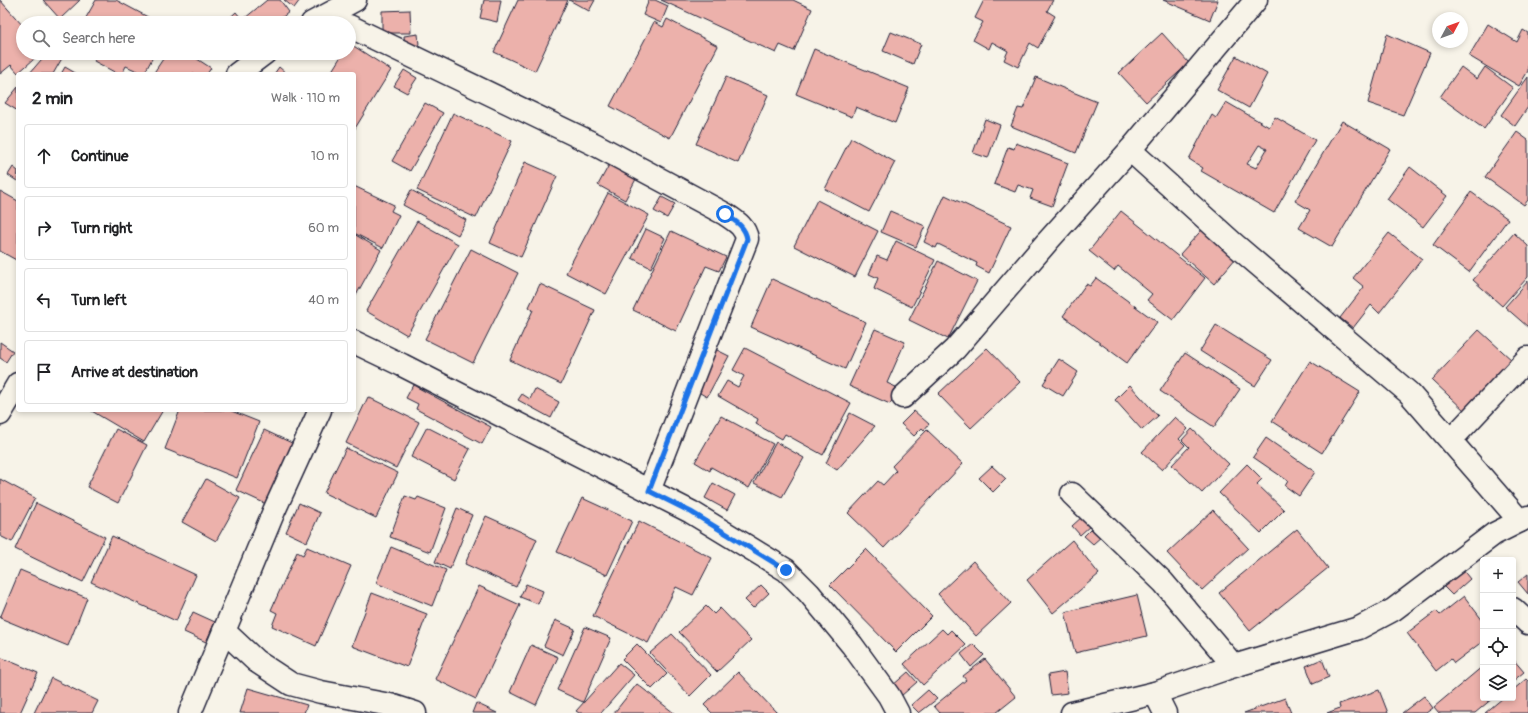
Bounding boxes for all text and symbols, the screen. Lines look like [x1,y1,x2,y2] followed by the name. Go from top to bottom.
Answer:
[1432,12,1468,48] north arrow
[16,16,356,60] search box
[30,27,52,49] icon: search
[62,29,135,48] text: Search here
[32,88,73,109] text: 2 min
[271,90,340,106] text: Walk · 110 m
[33,145,55,167] icon: ahead
[71,147,129,166] text: Continue
[311,148,339,164] text: 10 m
[716,205,734,223] route start
[33,217,55,239] icon: right
[71,219,132,238] text: Turn right
[308,220,339,236] text: 60 m
[33,289,55,311] icon: left
[71,291,127,310] text: Turn left
[308,292,339,308] text: 40 m
[33,361,55,383] icon: arrive
[71,363,198,382] text: Arrive at destination
[1480,557,1516,701] map controls
[1480,557,1516,593] button: +
[777,561,795,579] route end
[1480,593,1516,629] button: −
[1480,629,1516,665] button: locate
[1480,665,1516,701] button: layers

